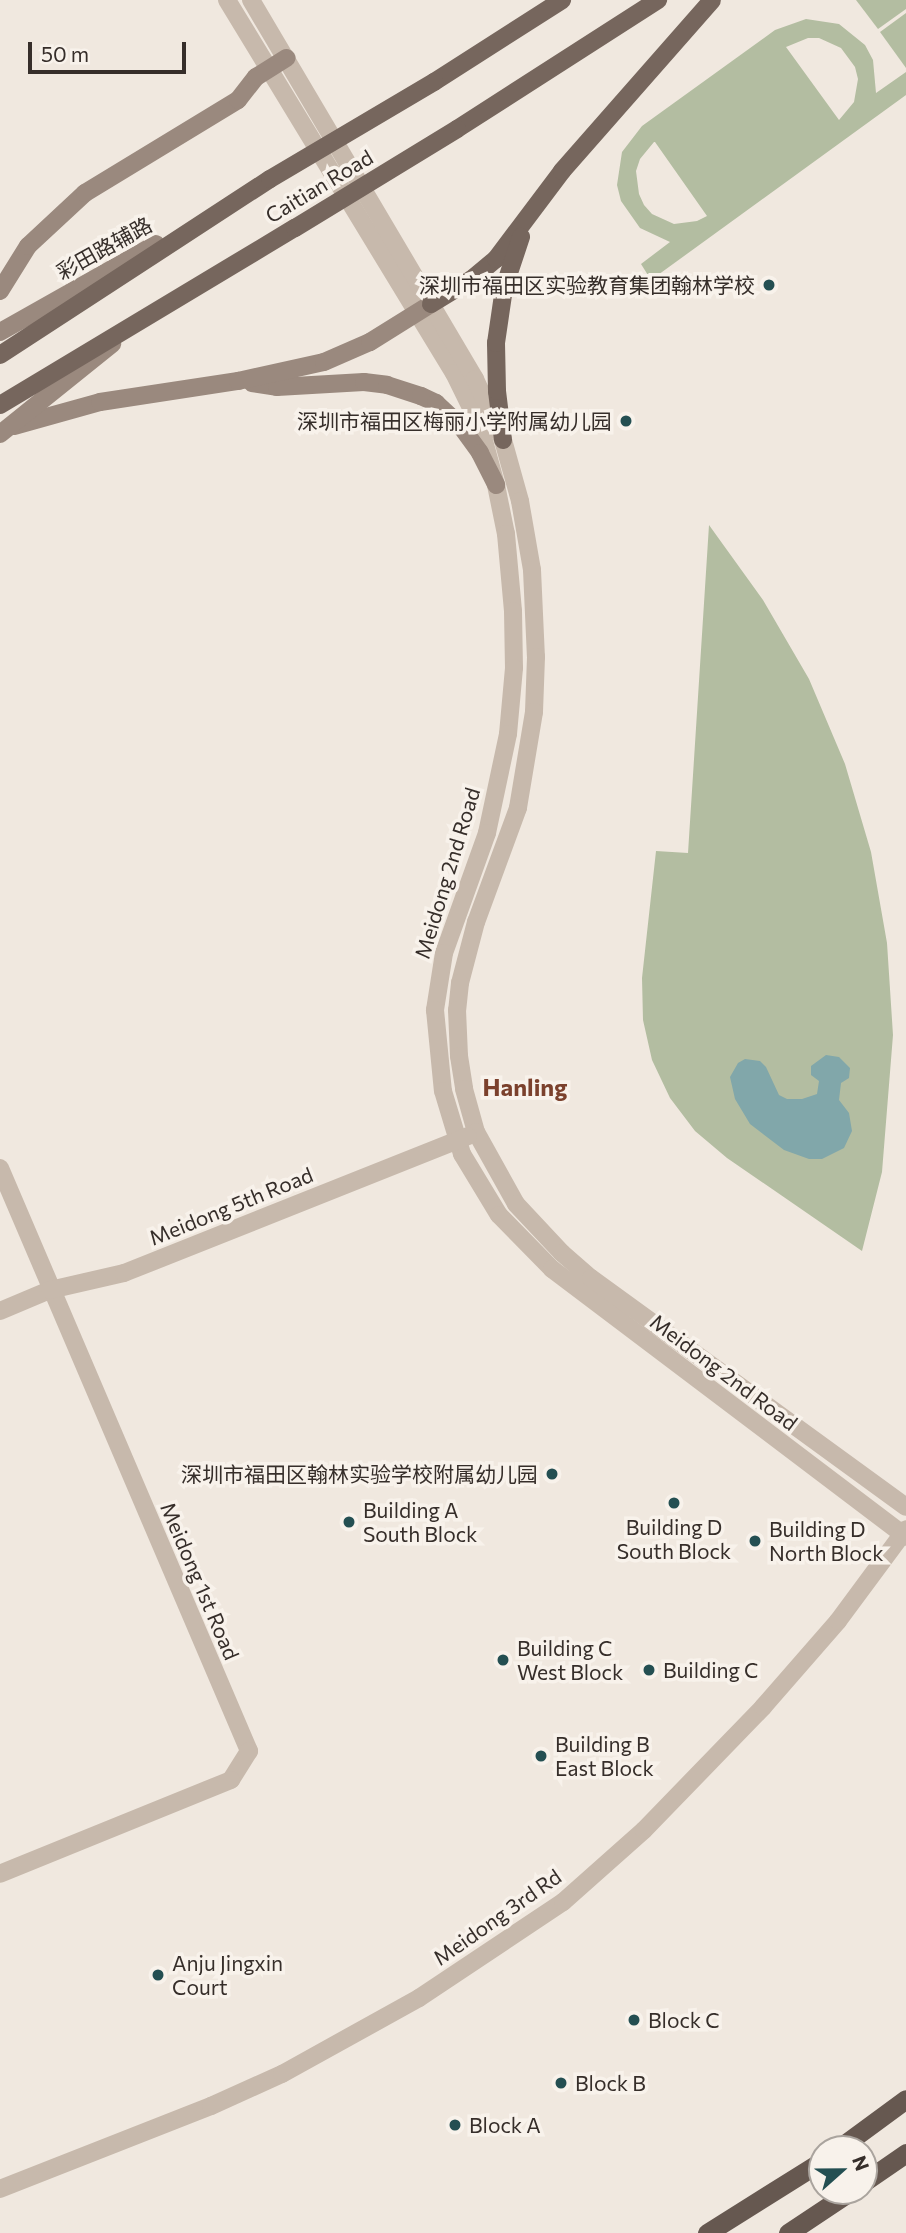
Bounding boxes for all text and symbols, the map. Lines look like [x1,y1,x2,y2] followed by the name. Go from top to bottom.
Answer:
[32,28,189,72] scale bar
[41,41,89,66] text: 50 m
[261,144,377,228] street label: Caitian Road
[52,212,156,284] street label: 彩田路辅路
[419,272,755,298] place label: 深圳市福田区实验教育集团翰林学校
[761,277,777,293] marker: 深圳市福田区实验教育集团翰林学校
[297,408,612,434] place label: 深圳市福田区梅丽小学附属幼儿园
[618,413,634,429] marker: 深圳市福田区梅丽小学附属幼儿园
[409,784,485,962] street label: Meidong 2nd Road
[483,1073,567,1101] district label: Hanling
[145,1162,317,1250] street label: Meidong 5th Road
[646,1309,802,1435] street label: Meidong 2nd Road
[181,1461,538,1487] place label: 深圳市福田区翰林实验学校附属幼儿园
[544,1466,560,1482] marker: 深圳市福田区翰林实验学校附属幼儿园
[666,1495,682,1511] marker: Building D South Block
[363,1497,477,1547] place label: Building A South Block
[155,1498,245,1664] street label: Meidong 1st Road
[341,1514,357,1530] marker: Building A South Block
[617,1514,731,1564] place label: Building D South Block
[769,1516,884,1566] place label: Building D North Block
[747,1533,763,1549] marker: Building D North Block
[517,1635,623,1685] place label: Building C West Block
[495,1652,511,1668] marker: Building C West Block
[663,1657,758,1683] place label: Building C
[641,1662,657,1678] marker: Building C
[555,1731,654,1781] place label: Building B East Block
[533,1748,549,1764] marker: Building B East Block
[428,1864,566,1970] street label: Meidong 3rd Rd
[172,1950,283,2000] place label: Anju Jingxin Court
[150,1967,166,1983] marker: Anju Jingxin Court
[648,2007,720,2033] place label: Block C
[626,2012,642,2028] marker: Block C
[575,2070,646,2096] place label: Block B
[553,2075,569,2091] marker: Block B
[469,2112,541,2138] place label: Block A
[447,2117,463,2133] marker: Block A
[808,2135,878,2205] north arrow
[848,2152,874,2174] text: N

